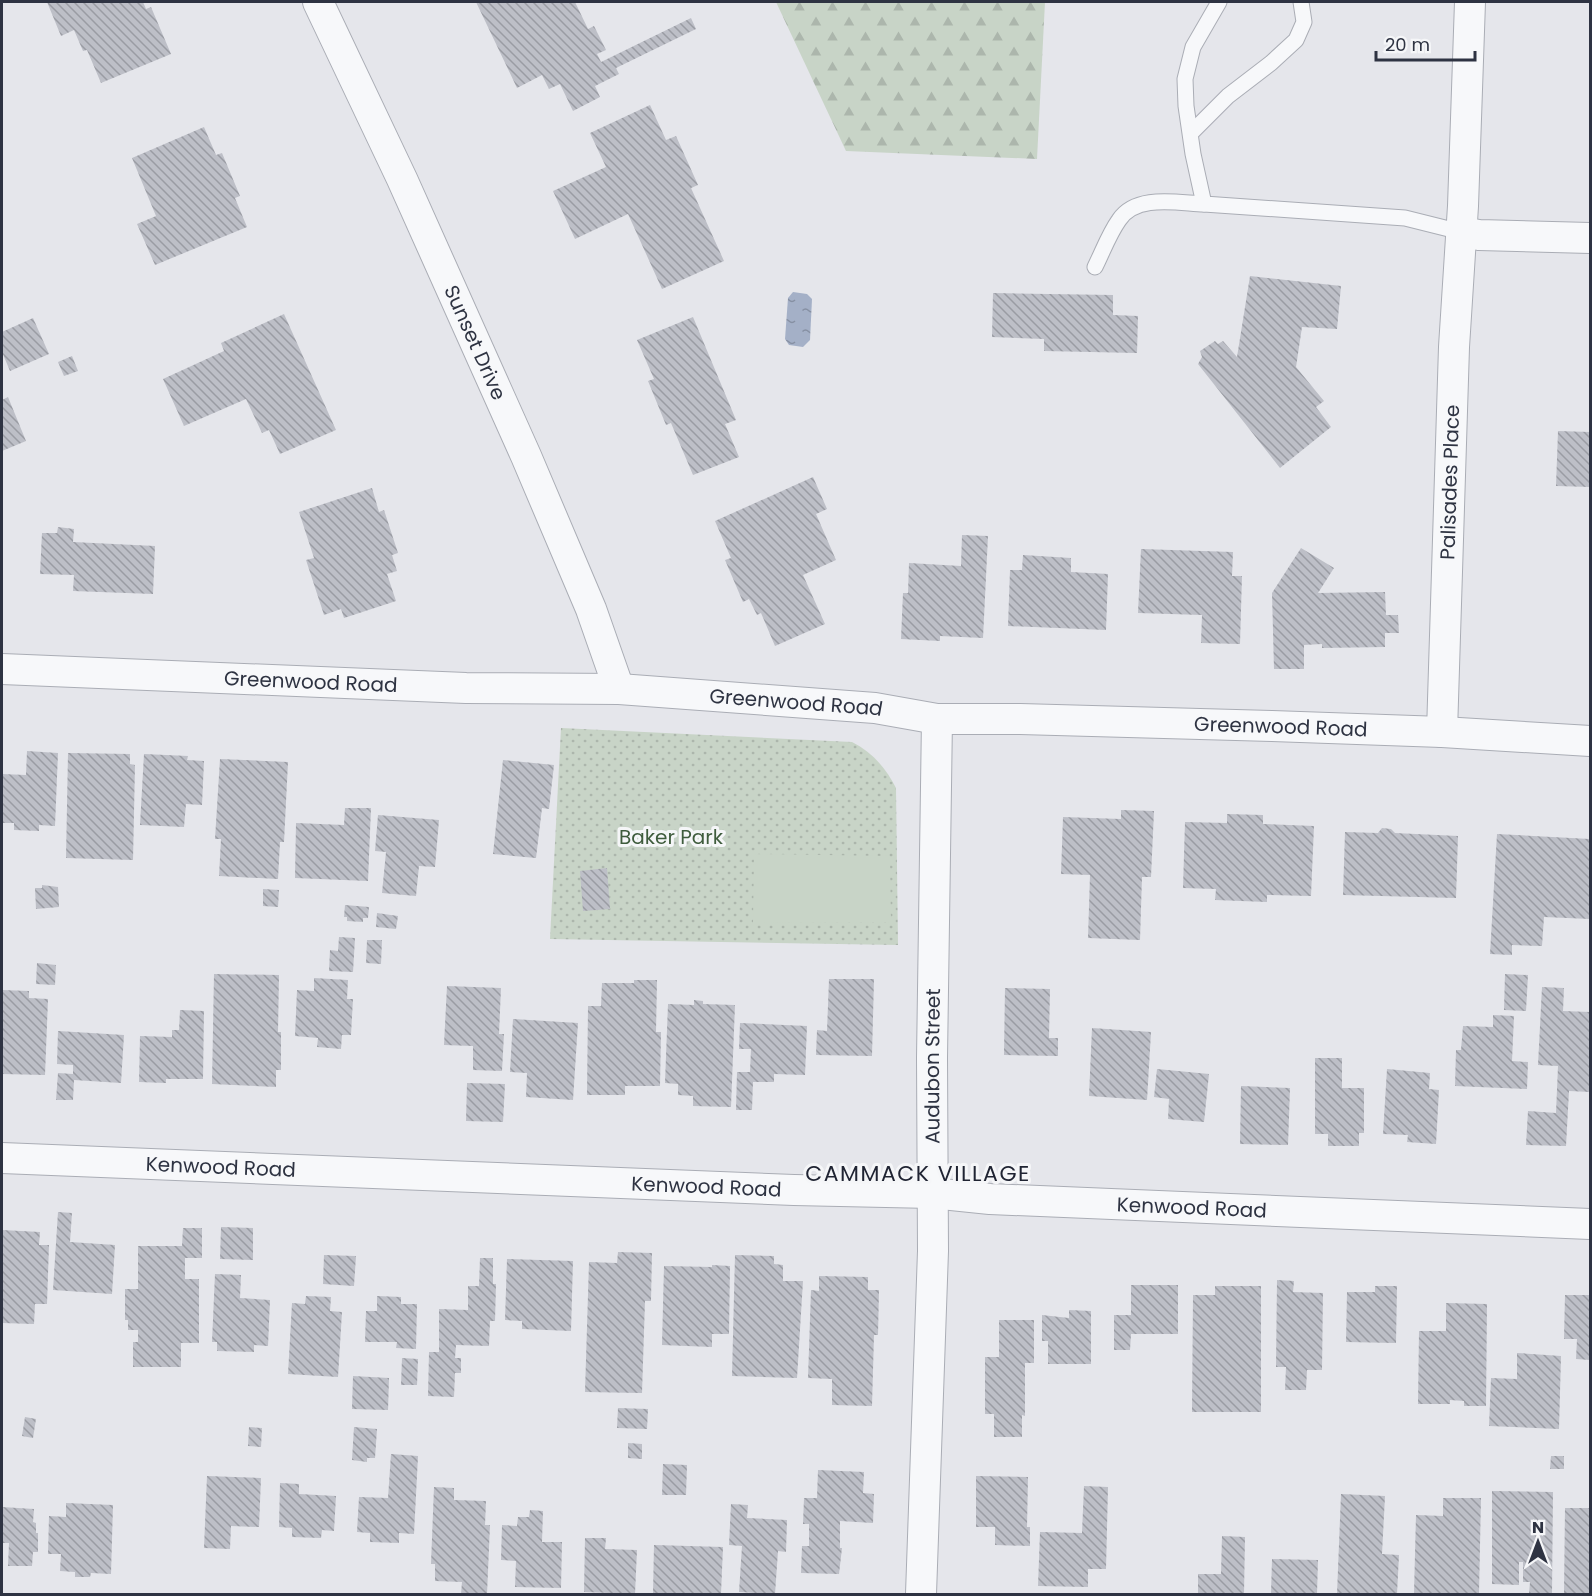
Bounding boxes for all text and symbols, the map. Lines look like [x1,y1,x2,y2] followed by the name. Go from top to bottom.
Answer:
[1376,24,1475,62] scale bar
[1385,32,1430,57] text: 20 m
[437,281,513,404] street label: Sunset Drive
[1433,404,1466,560] street label: Palisades Place
[223,664,398,699] street label: Greenwood Road
[709,682,885,723] street label: Greenwood Road
[1194,710,1368,743] street label: Greenwood Road
[619,823,724,851] park label: Baker Park
[918,988,947,1144] street label: Audubon Street
[145,1150,296,1184] street label: Kenwood Road
[805,1158,1031,1189] district label: CAMMACK VILLAGE
[631,1169,782,1203] street label: Kenwood Road
[1116,1190,1267,1225] street label: Kenwood Road
[1508,1512,1568,1572] north arrow
[1532,1516,1544,1539] text: N

